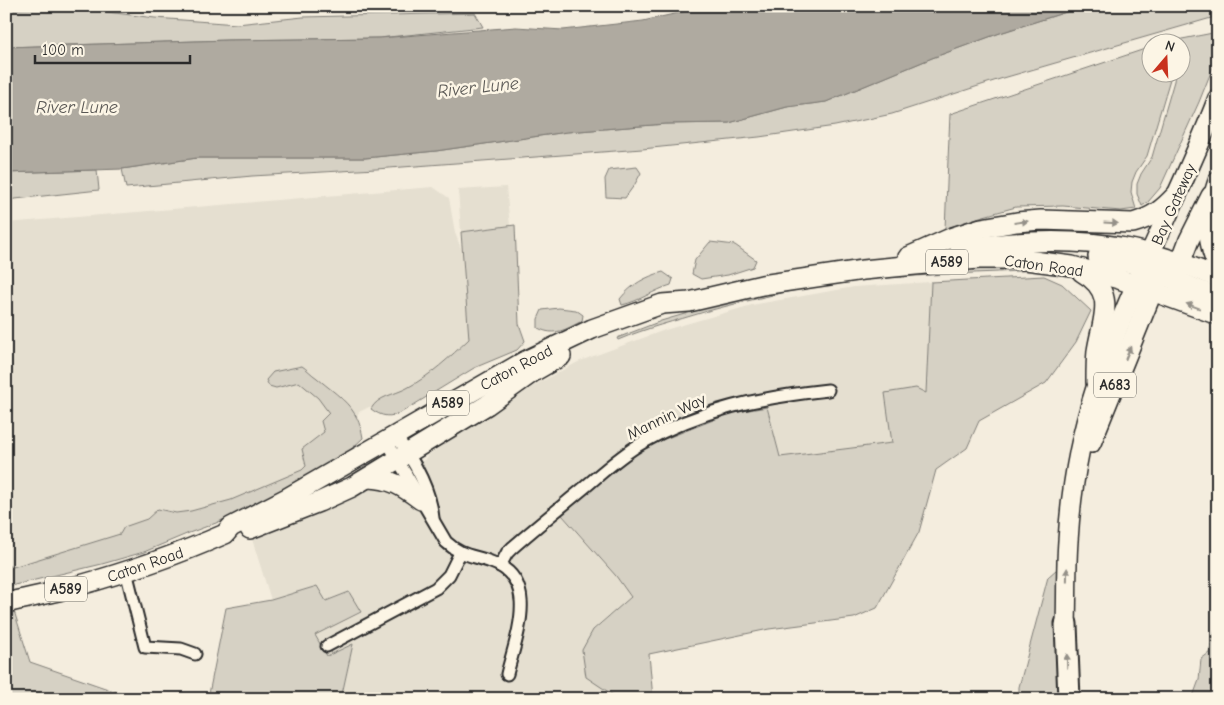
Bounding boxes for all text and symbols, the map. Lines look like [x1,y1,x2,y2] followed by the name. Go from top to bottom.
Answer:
[35,32,190,64] scale bar
[1142,32,1192,82] north arrow
[1163,37,1177,56] text: N
[42,41,84,59] text: 100 m
[436,73,520,102] water label: River Lune
[36,97,118,118] water label: River Lune
[1148,160,1200,248] street label: Bay Gateway
[1013,218,1029,226] one-way arrow
[1103,219,1119,227] one-way arrow
[926,250,968,274] road number: A589
[1003,252,1084,280] street label: Caton Road
[1185,302,1200,309] one-way arrow
[477,341,556,394] street label: Caton Road
[1124,346,1132,360] one-way arrow
[1094,372,1136,398] road number: A683
[427,390,469,416] road number: A589
[624,390,710,444] street label: Mannin Way
[105,544,186,586] street label: Caton Road
[1063,567,1071,583] one-way arrow
[45,576,87,602] road number: A589
[1063,653,1071,669] one-way arrow

